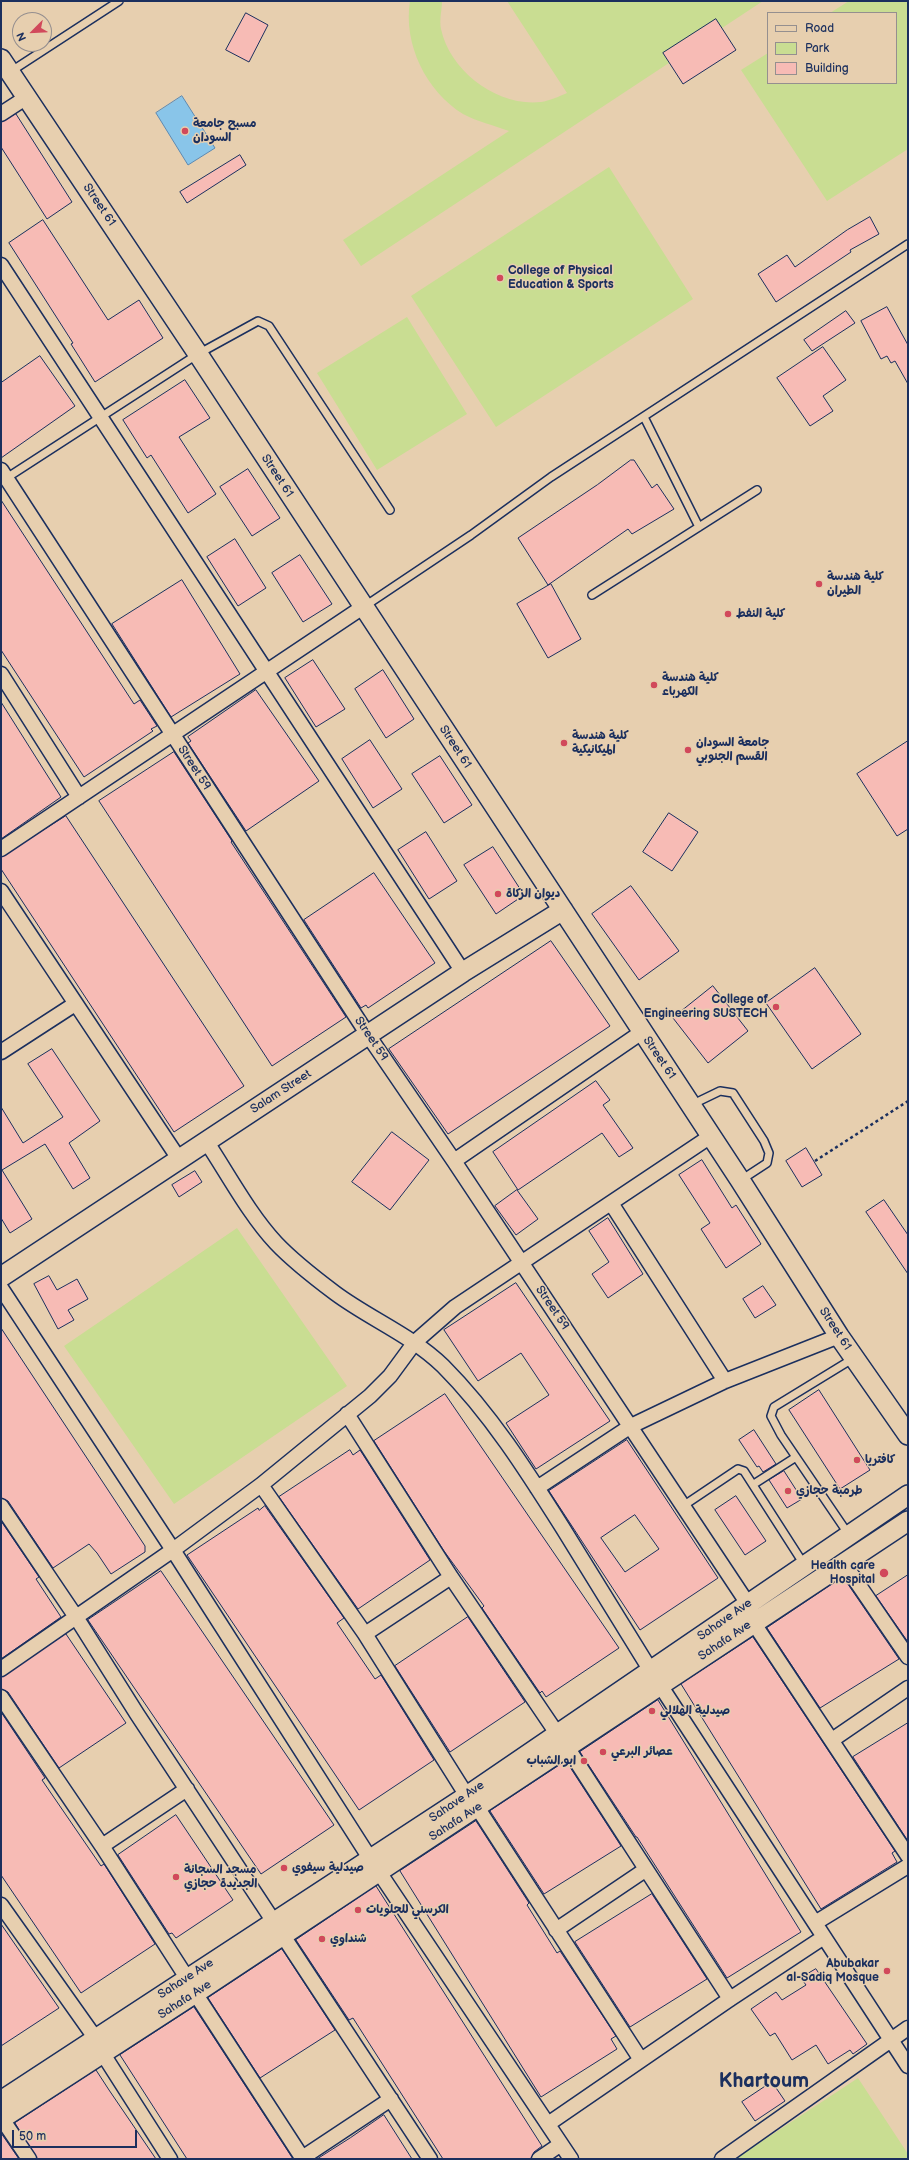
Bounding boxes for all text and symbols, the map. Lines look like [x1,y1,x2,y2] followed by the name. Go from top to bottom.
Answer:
[12,12,52,52] north arrow
[767,12,897,84] legend
[805,21,834,36] text: Road
[14,30,29,43] text: N
[805,41,829,56] text: Park
[805,61,849,76] text: Building
[193,117,256,145] place label: مسبح جامعة السودان
[180,126,190,136] marker: مسبح جامعة السودان
[80,181,118,229] street label: Street 61
[508,264,614,292] place label: College of Physical Education & Sports
[495,273,505,283] marker: College of Physical Education & Sports
[258,452,296,500] street label: Street 61
[827,570,884,598] place label: كلية هندسة الطيران
[814,579,824,589] marker: كلية هندسة الطيران
[736,607,785,621] place label: كلية النفط
[723,609,733,619] marker: كلية النفط
[662,671,719,699] place label: كلية هندسة الكهرباء
[649,680,659,690] marker: كلية هندسة الكهرباء
[436,723,474,771] street label: Street 61
[572,729,629,757] place label: كلية هندسة الميكانيكية
[696,736,769,764] place label: جامعة السودان القسم الجنوبي
[559,738,569,748] marker: كلية هندسة الميكانيكية
[174,743,214,793] street label: Street 59
[683,745,693,755] marker: جامعة السودان القسم الجنوبي
[506,887,560,901] place label: ديوان الزكاة
[493,889,503,899] marker: ديوان الزكاة
[644,993,768,1021] place label: College of Engineering SUSTECH
[771,1002,781,1012] marker: College of Engineering SUSTECH
[351,1014,391,1064] street label: Street 59
[640,1034,678,1082] street label: Street 61
[248,1067,314,1117] street label: Salam Street
[532,1283,572,1333] street label: Street 59
[816,1305,854,1353] street label: Street 61
[865,1453,895,1467] place label: كافتريا
[852,1455,862,1465] marker: كافتريا
[796,1484,863,1498] place label: طرمبة حجازي
[783,1486,793,1496] marker: طرمبة حجازي
[811,1559,875,1587] place label: Health care Hospital
[878,1567,890,1579] marker: Health care Hospital
[695,1596,755,1644] street label: Sahave Ave
[696,1618,754,1664] street label: Sahafa Ave
[660,1704,730,1718] place label: صيدلية الهلالي
[647,1706,657,1716] marker: صيدلية الهلالي
[611,1745,673,1759] place label: عصائر البرعي
[598,1747,608,1757] marker: عصائر البرعي
[526,1754,576,1768] place label: ابو الشباب
[579,1756,589,1766] marker: ابو الشباب
[427,1778,487,1826] street label: Sahave Ave
[427,1799,485,1845] street label: Sahafa Ave
[292,1861,364,1875] place label: صيدلية سيفوي
[184,1863,257,1891] place label: مسجد السجانة الجديدة حجازي
[279,1863,289,1873] marker: صيدلية سيفوي
[171,1872,181,1882] marker: مسجد السجانة الجديدة حجازي
[366,1903,449,1917] place label: الكرسني للحلويات
[353,1905,363,1915] marker: الكرسني للحلويات
[330,1932,367,1946] place label: شنداوي
[317,1934,327,1944] marker: شنداوي
[156,1956,216,2002] street label: Sahave Ave
[786,1957,879,1985] place label: Abubakar al-Sadiq Mosque
[882,1966,892,1976] marker: Abubakar al-Sadiq Mosque
[156,1977,214,2023] street label: Sahafa Ave
[719,2070,809,2094] district label: Khartoum
[14,2122,139,2148] scale bar
[19,2129,46,2144] text: 50 m

